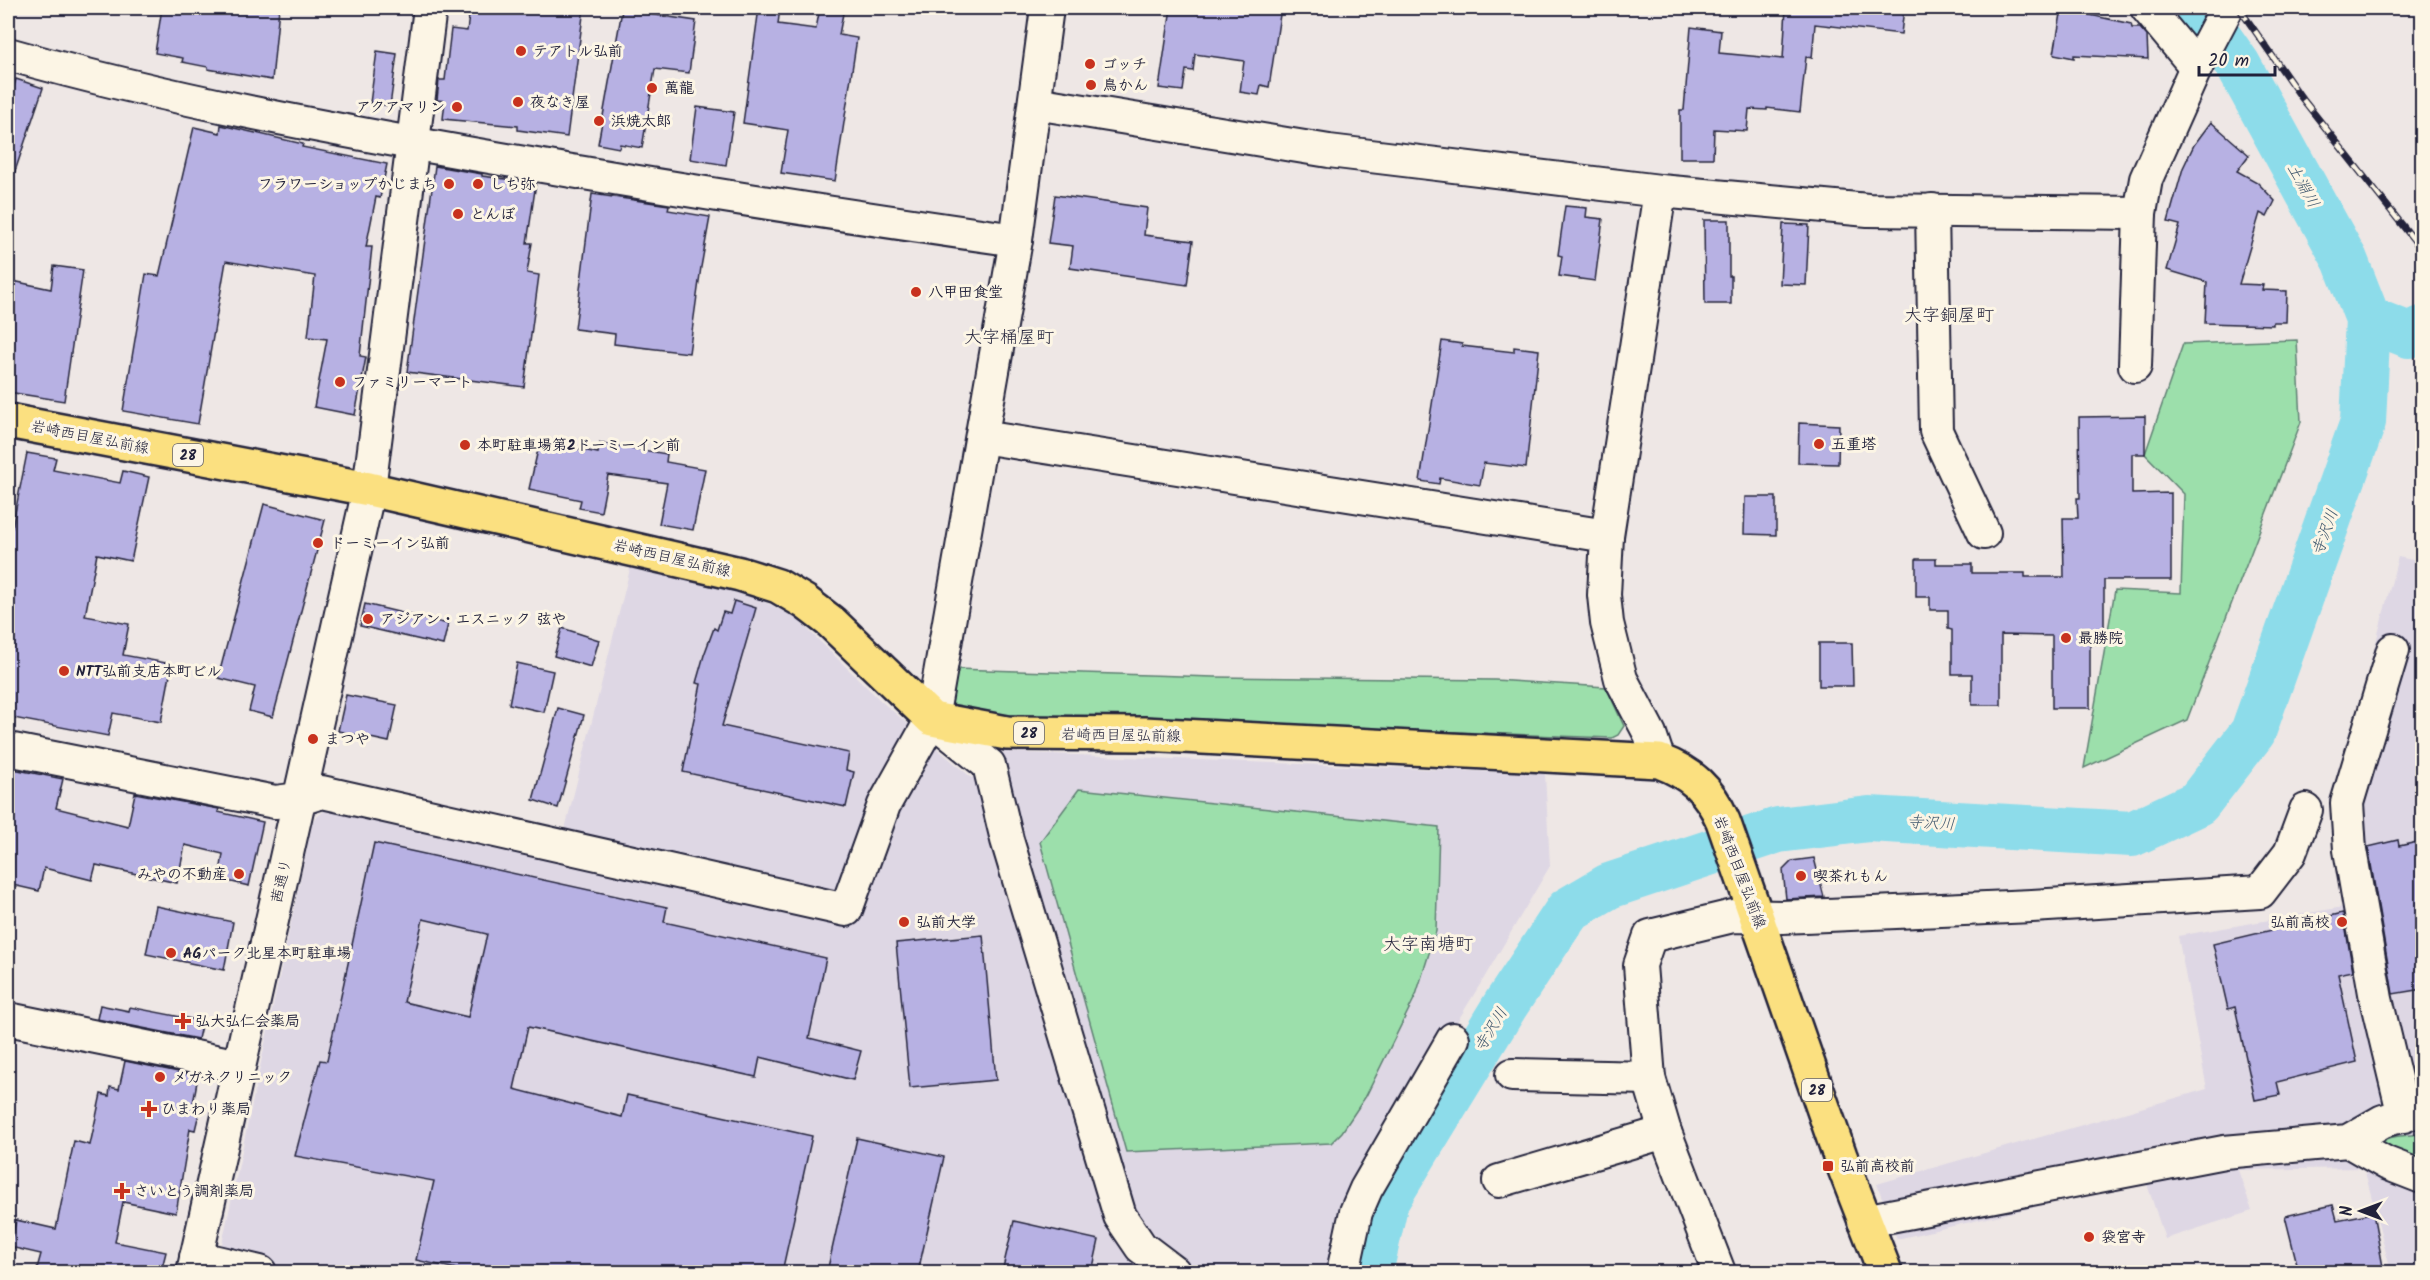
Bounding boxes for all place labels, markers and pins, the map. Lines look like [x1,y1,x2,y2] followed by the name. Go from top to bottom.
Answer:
[533,40,623,64] place label: テアトル弘前
[514,44,528,58] marker: テアトル弘前
[1102,53,1147,77] place label: ゴッチ
[1083,57,1097,71] marker: ゴッチ
[1103,74,1148,98] place label: 鳥かん
[664,77,694,101] place label: 萬龍
[1084,78,1098,92] marker: 鳥かん
[645,81,659,95] marker: 萬龍
[530,91,590,115] place label: 夜なき屋
[511,95,525,109] marker: 夜なき屋
[356,96,445,120] place label: アクアマリン
[450,100,464,114] marker: アクアマリン
[611,110,671,134] place label: 浜焼太郎
[592,114,606,128] marker: 浜焼太郎
[258,173,437,197] place label: フラワーショップかじまち
[490,173,535,197] place label: しち弥
[442,177,456,191] marker: フラワーショップかじまち
[471,177,485,191] marker: しち弥
[470,203,516,227] place label: とんぼ
[451,207,465,221] marker: とんぼ
[928,281,1003,305] place label: 八甲田食堂
[909,285,923,299] marker: 八甲田食堂
[352,371,473,395] place label: ファミリーマート
[333,375,347,389] marker: ファミリーマート
[1831,433,1876,457] place label: 五重塔
[477,434,681,458] place label: 本町駐車場第2ドーミーイン前
[1812,437,1826,451] marker: 五重塔
[458,438,472,452] marker: 本町駐車場第2ドーミーイン前
[330,532,450,556] place label: ドーミーイン弘前
[311,536,325,550] marker: ドーミーイン弘前
[380,608,566,632] place label: アジアン・エスニック 弦や
[361,612,375,626] marker: アジアン・エスニック 弦や
[2078,627,2123,651] place label: 最勝院
[2059,631,2073,645] marker: 最勝院
[76,660,222,684] place label: NTT弘前支店本町ビル
[57,664,71,678] marker: NTT弘前支店本町ビル
[325,728,370,752] place label: まつや
[306,732,320,746] marker: まつや
[137,863,227,887] place label: みやの不動産
[1813,865,1888,889] place label: 喫茶れもん
[232,867,246,881] marker: みやの不動産
[1794,869,1808,883] marker: 喫茶れもん
[916,911,976,935] place label: 弘前大学
[2270,911,2330,935] place label: 弘前高校
[897,915,911,929] marker: 弘前大学
[2335,915,2349,929] marker: 弘前高校
[183,942,351,966] place label: AGパーク北星本町駐車場
[164,946,178,960] marker: AGパーク北星本町駐車場
[195,1010,300,1034] place label: 弘大弘仁会薬局
[176,1014,190,1028] marker: 弘大弘仁会薬局
[172,1066,292,1090] place label: メガネクリニック
[153,1070,167,1084] marker: メガネクリニック
[161,1098,251,1122] place label: ひまわり薬局
[142,1102,156,1116] marker: ひまわり薬局
[1840,1155,1915,1179] place label: 弘前高校前
[1821,1159,1835,1173] marker: 弘前高校前
[134,1180,254,1204] place label: さいとう調剤薬局
[115,1184,129,1198] marker: さいとう調剤薬局
[2101,1226,2146,1250] place label: 袋宮寺
[2082,1230,2096,1244] marker: 袋宮寺

